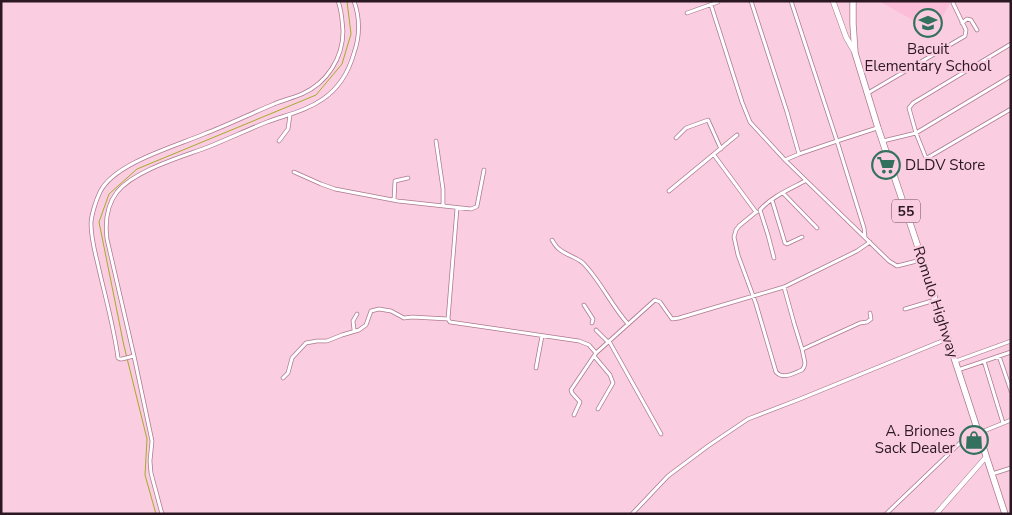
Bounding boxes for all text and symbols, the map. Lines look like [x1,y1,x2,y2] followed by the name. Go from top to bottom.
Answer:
[913,8,943,38] school or university icon: Bacuit Elementary School
[865,39,992,76] place label: Bacuit Elementary School
[871,150,901,180] supermarket icon: DLDV Store
[905,155,985,175] place label: DLDV Store
[892,200,920,222] road number: 55
[909,244,964,361] street label: Romulo Highway
[875,421,956,458] place label: A. Briones Sack Dealer
[959,425,989,455] shop icon: A. Briones Sack Dealer

